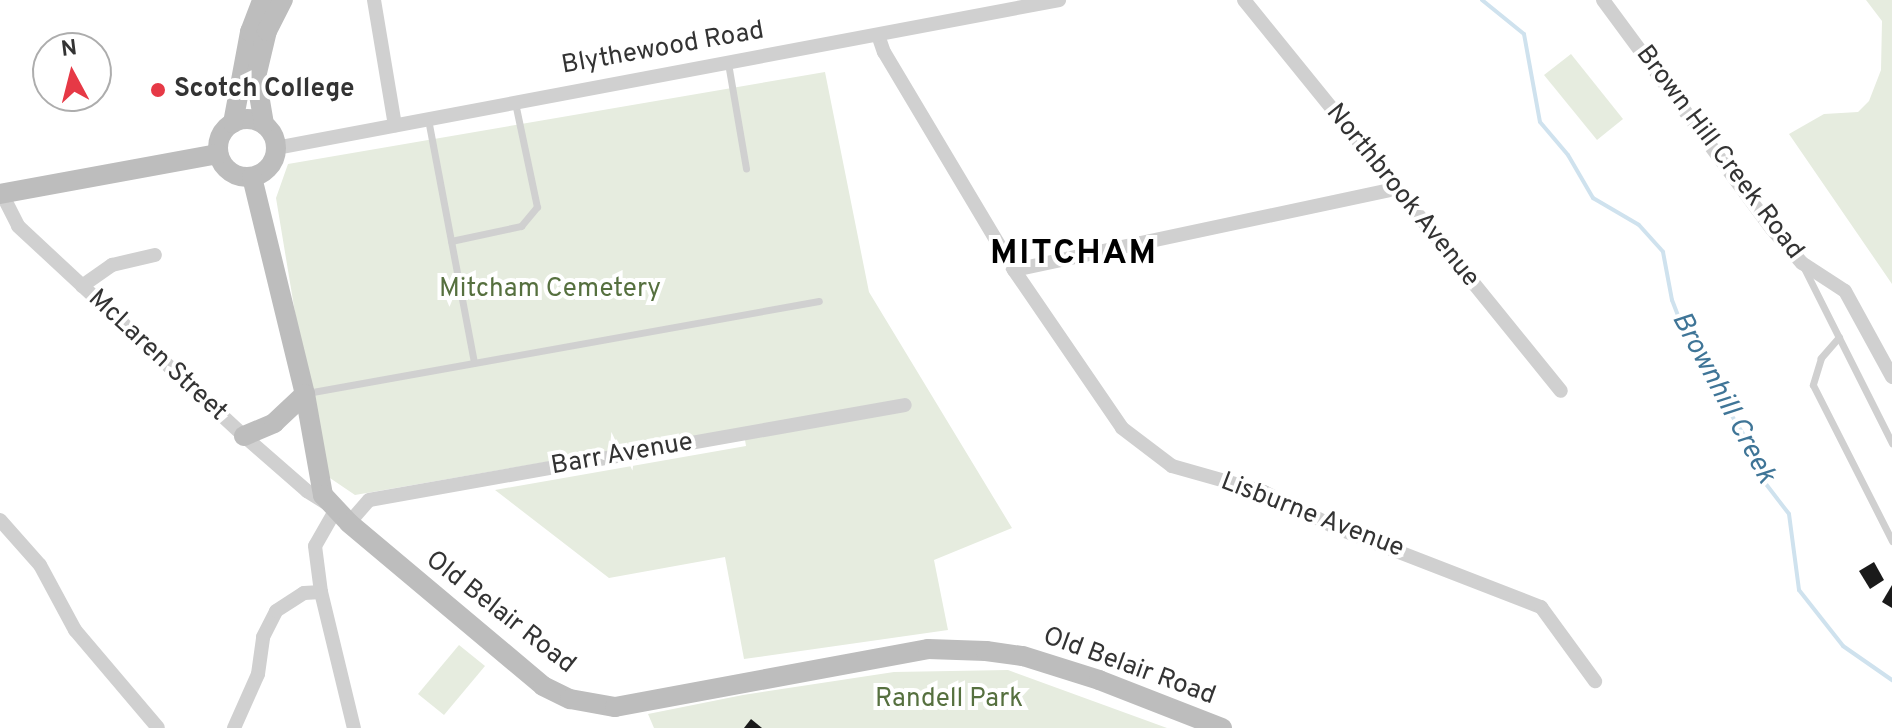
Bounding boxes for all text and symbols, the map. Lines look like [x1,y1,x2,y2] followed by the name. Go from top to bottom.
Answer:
[559,16,767,82] street label: Blythewood Road
[32,32,112,112] north arrow
[60,35,79,64] text: N
[1628,40,1810,266] street label: Brown Hill Creek Road
[174,74,355,106] place label: Scotch College
[149,81,167,99] marker: Scotch College
[1318,98,1486,294] street label: Northbrook Avenue
[990,235,1158,275] district label: MITCHAM
[439,274,661,306] park label: Mitcham Cemetery
[81,284,233,428] street label: McLaren Street
[1664,306,1782,490] water label: Brownhill Creek
[548,427,696,483] street label: Barr Avenue
[1215,467,1409,565] street label: Lisburne Avenue
[419,545,581,681] street label: Old Belair Road
[1038,621,1220,713] street label: Old Belair Road
[875,684,1023,716] park label: Randell Park

